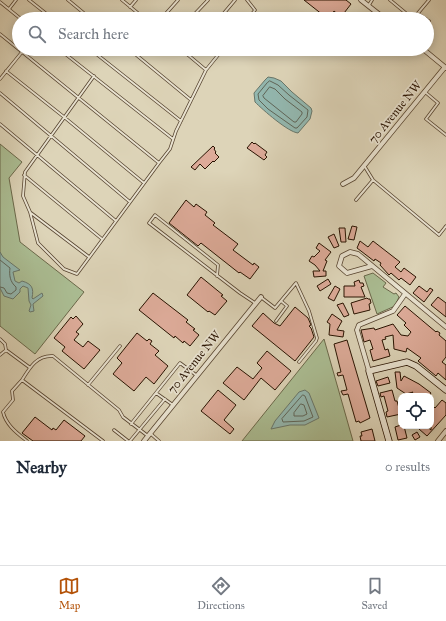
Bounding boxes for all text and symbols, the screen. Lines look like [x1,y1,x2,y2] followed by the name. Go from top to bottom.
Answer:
[12,12,434,56] search box
[26,23,48,45] icon: search
[58,25,129,43] text: Search here
[366,78,425,146] street label: 70 Avenue NW
[165,328,224,396] street label: 70 Avenue NW
[398,393,434,429] map controls
[398,393,434,429] button: locate
[16,457,67,478] text: Nearby
[385,459,430,475] text: 0 results
[58,575,80,612] tab: Map
[197,575,245,612] tab: Directions
[361,575,388,612] tab: Saved

